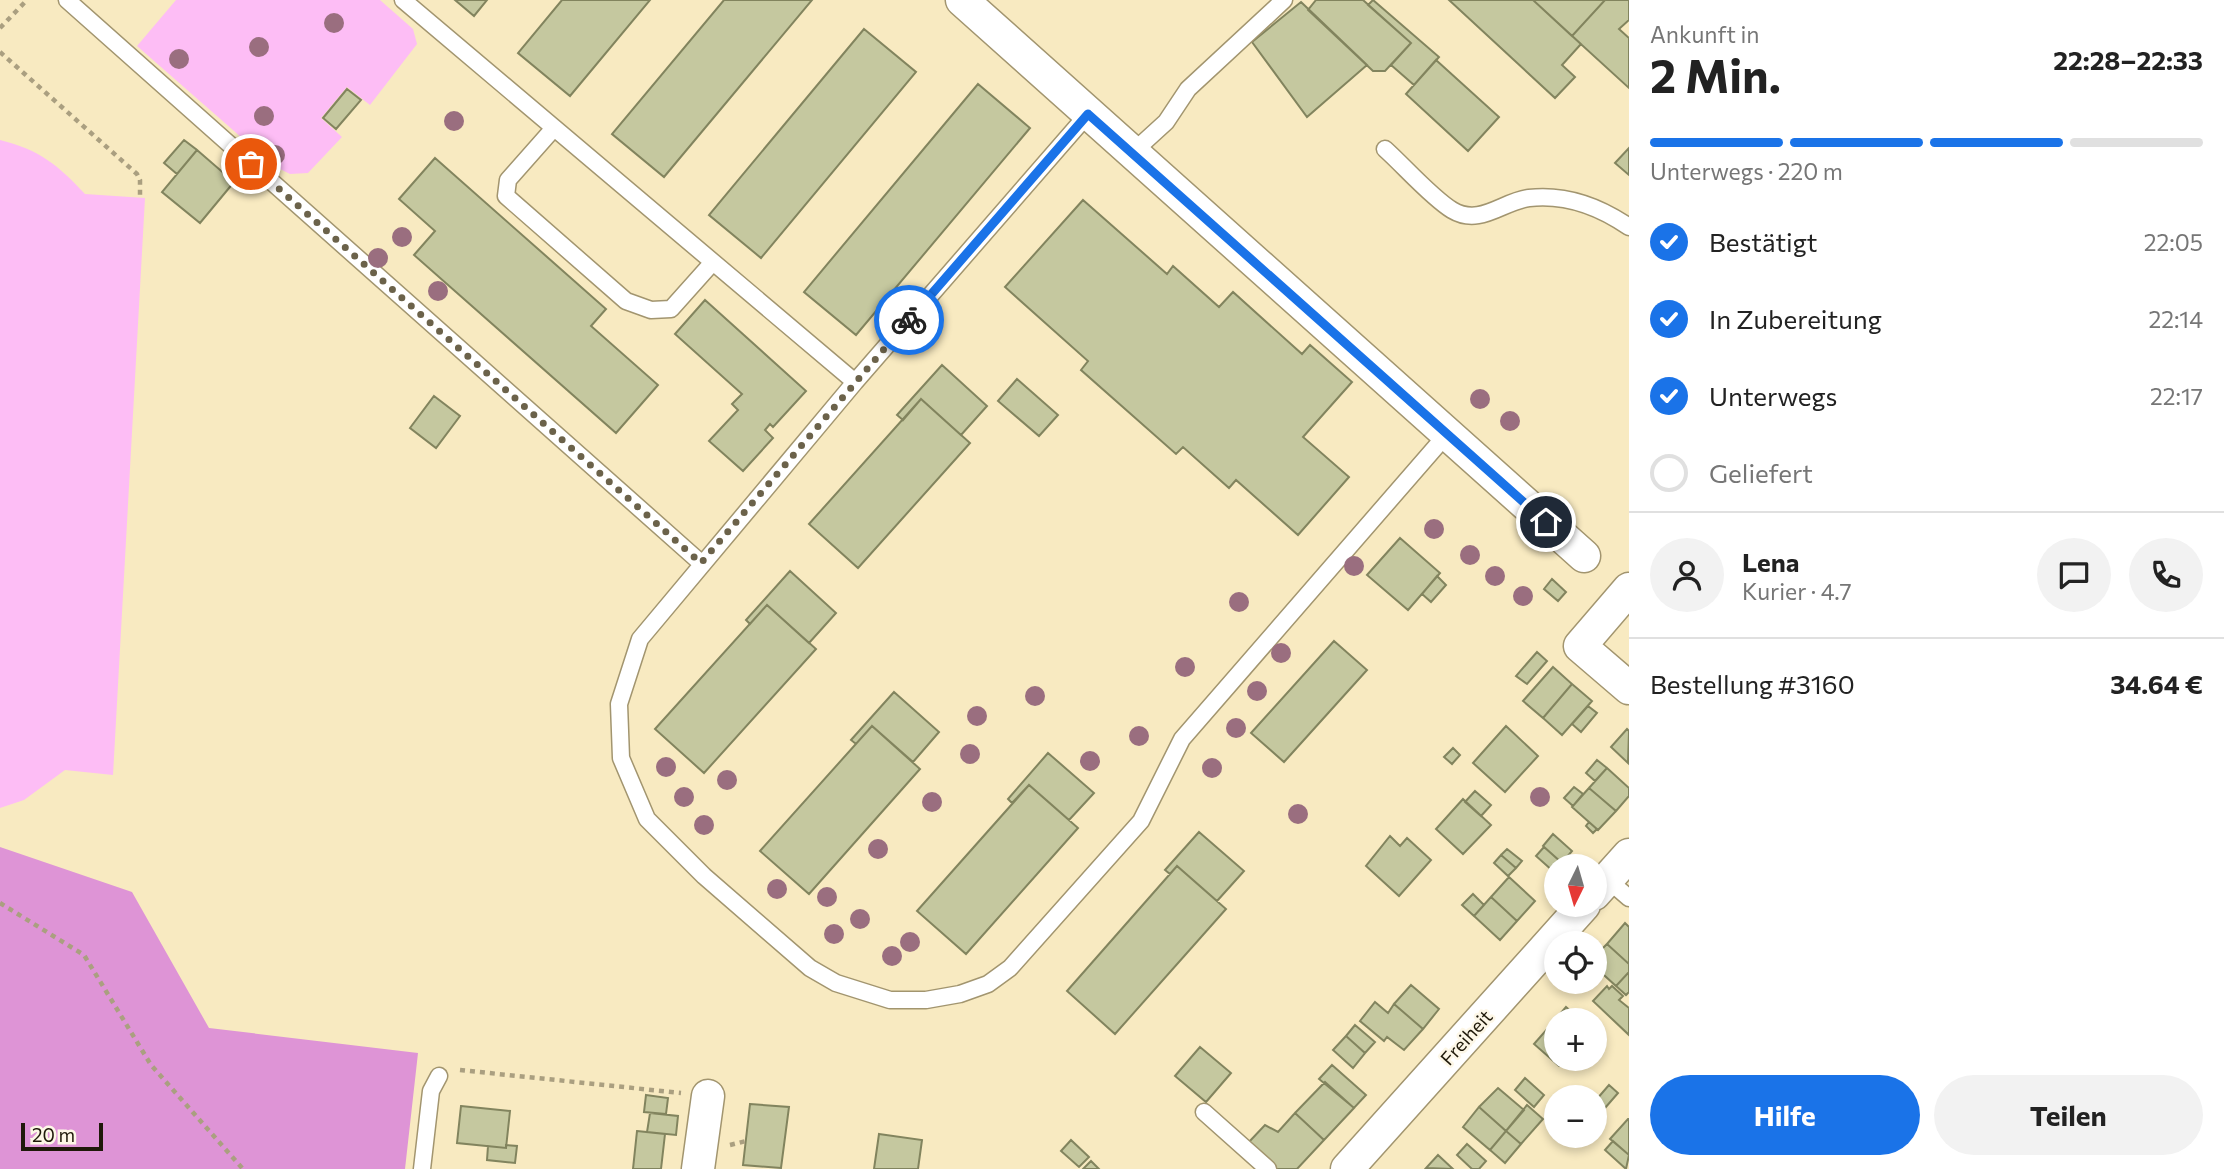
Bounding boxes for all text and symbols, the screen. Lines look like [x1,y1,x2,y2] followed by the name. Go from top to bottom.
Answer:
[1650,20,1760,48] text: Ankunft in
[2053,44,2203,75] text: 22:28–22:33
[1650,46,1781,102] text: 2 Min.
[221,134,281,194] pin
[232,145,270,183] icon: bag
[1650,157,1843,185] text: Unterwegs · 220 m
[1650,223,1688,261] icon: check
[1709,226,1818,257] text: Bestätigt
[2144,228,2203,256] text: 22:05
[874,285,944,355] courier
[1650,300,1688,338] icon: check
[890,301,928,339] icon: bike
[1709,303,1882,334] text: In Zubereitung
[2148,305,2203,333] text: 22:14
[1650,377,1688,415] icon: check
[1709,380,1837,411] text: Unterwegs
[2150,382,2203,410] text: 22:17
[1709,457,1813,488] text: Geliefert
[1516,492,1576,552] pin
[1527,503,1565,541] icon: home
[1650,538,1724,612] button: person
[2037,538,2111,612] button: chat
[2129,538,2203,612] button: phone
[1742,546,1800,577] text: Lena
[1742,577,1852,605] text: Kurier · 4.7
[1650,668,1855,699] text: Bestellung #3160
[2110,668,2203,699] text: 34.64 €
[1544,854,1606,917] north arrow
[1544,854,1607,1148] map controls
[1544,931,1607,994] button: locate
[1435,1004,1497,1069] street label: Freiheit
[1544,1008,1607,1071] button: +
[1650,1075,1920,1155] button: Hilfe
[1934,1075,2203,1155] button: Teilen
[1544,1085,1607,1148] button: −
[21,1120,103,1152] scale bar
[32,1123,75,1146] text: 20 m

